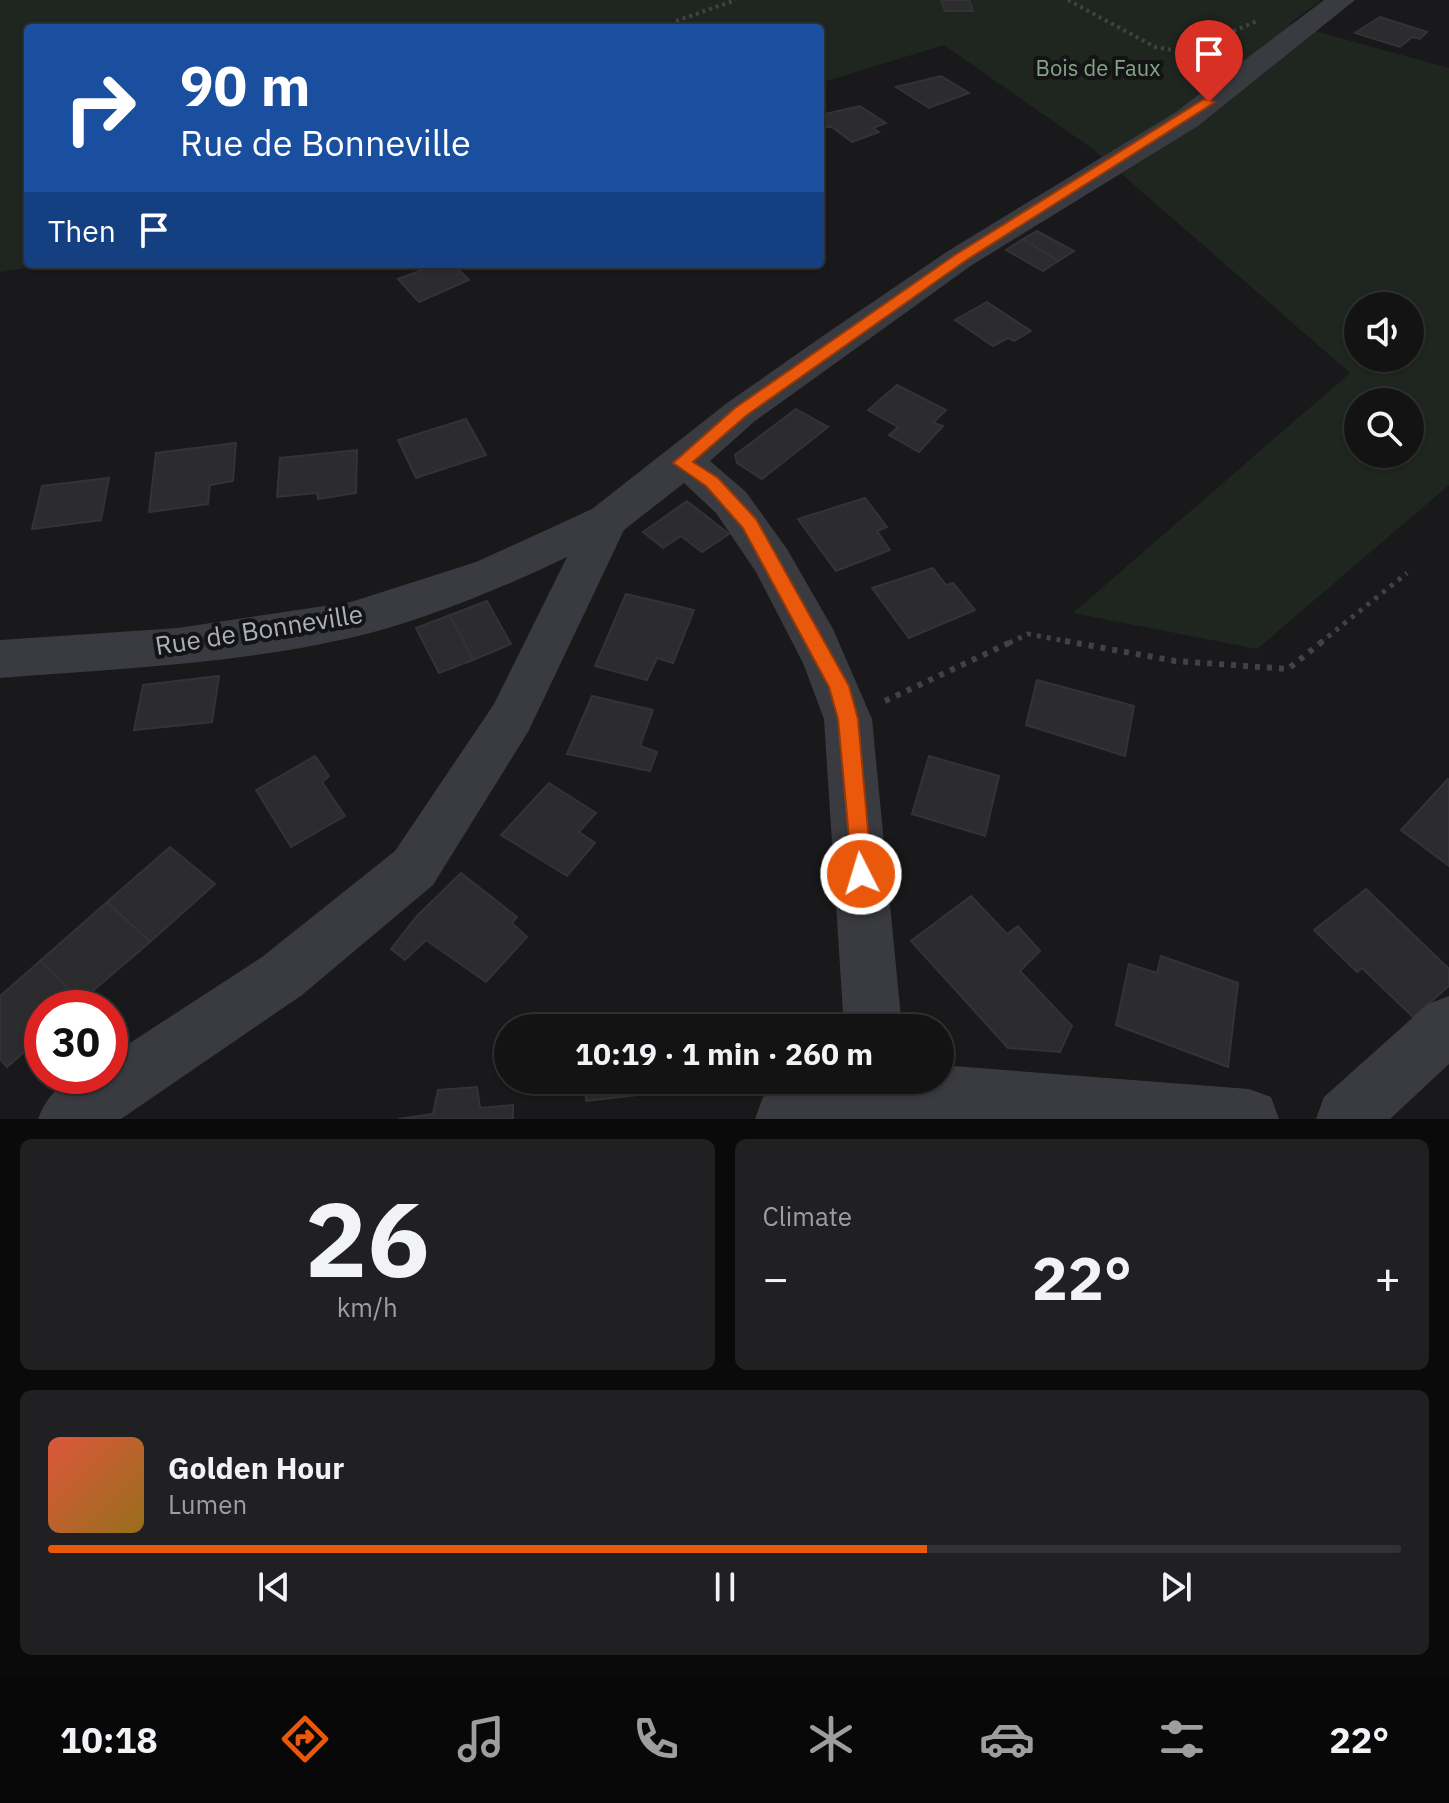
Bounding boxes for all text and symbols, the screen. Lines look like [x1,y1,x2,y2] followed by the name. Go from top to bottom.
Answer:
[1175,20,1243,102] pin
[1187,32,1231,76] icon: arrive
[180,49,310,121] text: 90 m
[1036,53,1160,82] park label: Bois de Faux
[48,56,152,160] icon: right
[180,119,471,166] text: Rue de Bonneville
[132,208,176,252] icon: arrive
[48,211,116,250] text: Then
[1344,292,1424,468] map controls
[1344,292,1424,372] button: sound
[1344,388,1424,468] button: search
[152,596,365,662] street label: Rue de Bonneville
[819,832,903,916] position arrow
[24,990,128,1094] speed limit sign: 30
[575,1034,873,1073] text: 10:19 · 1 min · 260 m
[305,1170,430,1306] text: 26
[763,1199,852,1233] text: Climate
[1032,1238,1132,1317] text: 22°
[763,1249,789,1306] text: −
[1375,1249,1401,1306] text: +
[337,1290,398,1324] text: km/h
[168,1448,344,1487] text: Golden Hour
[168,1487,247,1521] text: Lumen
[252,1565,296,1609] icon: previous
[703,1565,747,1609] icon: pause
[1154,1565,1198,1609] icon: next
[277,1711,333,1767] icon: directions
[453,1711,509,1767] icon: music
[628,1711,684,1767] icon: phone
[803,1711,859,1767] icon: climate
[979,1711,1035,1767] icon: car
[1154,1711,1210,1767] icon: filters
[60,1716,158,1763] text: 10:18
[1329,1716,1389,1763] text: 22°

